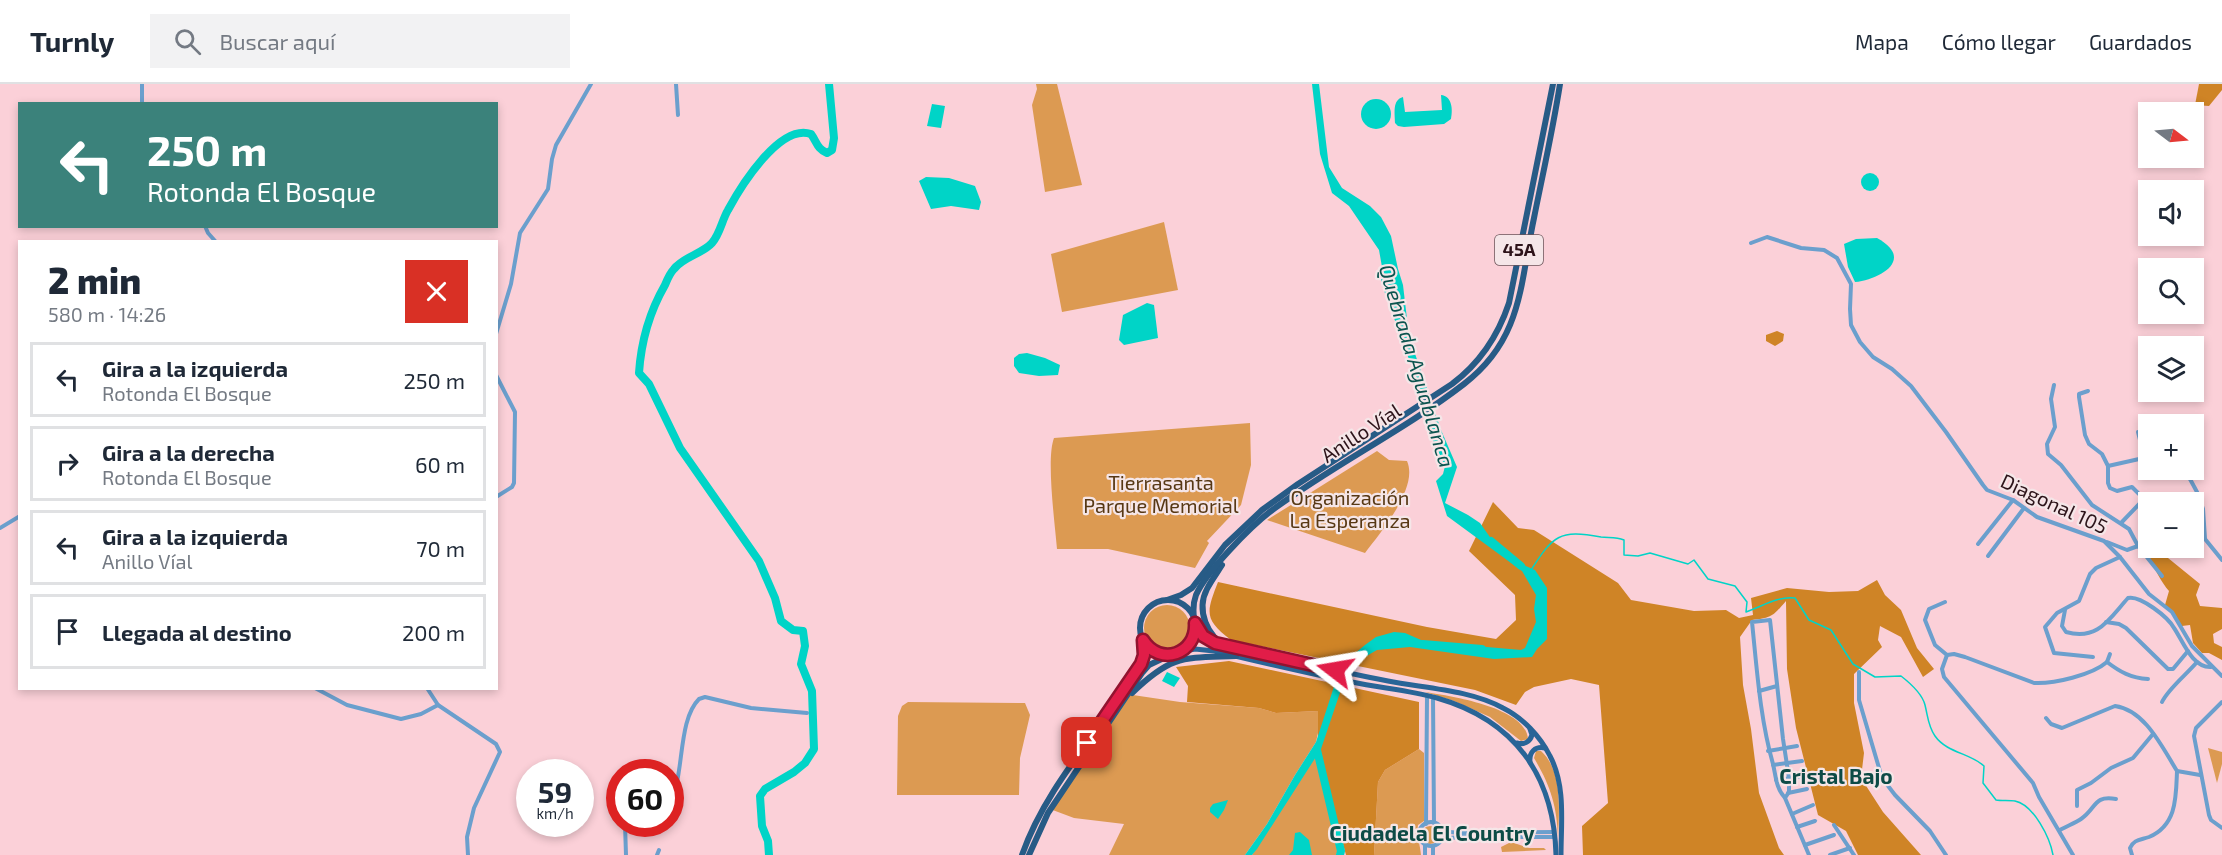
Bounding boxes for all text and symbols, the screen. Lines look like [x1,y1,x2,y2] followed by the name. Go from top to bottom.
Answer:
[150,14,570,68] search box
[30,24,114,58] text: Turnly
[171,25,204,58] icon: search
[219,28,335,54] text: Buscar aquí
[1855,29,1909,54] text: Mapa
[1942,29,2056,54] text: Cómo llegar
[2089,29,2192,54] text: Guardados
[2138,102,2204,168] north arrow
[2138,102,2204,558] map controls
[147,124,267,174] text: 250 m
[48,126,126,204] icon: left
[147,175,376,207] text: Rotonda El Bosque
[2138,180,2204,246] button: sound
[1495,235,1543,265] road number: 45A
[48,258,141,301] text: 2 min
[2138,258,2204,324] button: search
[405,260,468,323] button: close
[1374,261,1460,470] water label: Quebrada Aguablanca
[48,302,166,326] text: 580 m · 14:26
[2138,336,2204,402] button: layers
[102,355,288,381] text: Gira a la izquierda
[51,363,84,396] icon: left
[403,367,465,393] text: 250 m
[102,381,272,405] text: Rotonda El Bosque
[1316,397,1405,467] street label: Anillo Víal
[2138,414,2204,480] button: +
[102,439,275,465] text: Gira a la derecha
[51,447,84,480] icon: right
[415,451,465,477] text: 60 m
[102,465,272,489] text: Rotonda El Bosque
[1997,468,2112,538] street label: Diagonal 105
[1083,470,1239,517] park label: Tierrasanta Parque Memorial
[1289,485,1411,532] park label: Organización La Esperanza
[2138,492,2204,558] button: −
[102,523,288,549] text: Gira a la izquierda
[51,531,84,564] icon: left
[416,535,465,561] text: 70 m
[102,549,192,573] text: Anillo Víal
[51,615,84,648] icon: arrive
[102,619,292,645] text: Llegada al destino
[402,619,465,645] text: 200 m
[1303,638,1367,702] position arrow
[1061,717,1112,768] pin
[1070,726,1103,759] icon: arrive
[606,759,684,837] speed limit sign: 60
[1779,763,1893,788] district label: Cristal Bajo
[538,773,572,809] text: 59
[536,804,574,822] text: km/h
[1329,820,1535,846] district label: Ciudadela El Country

